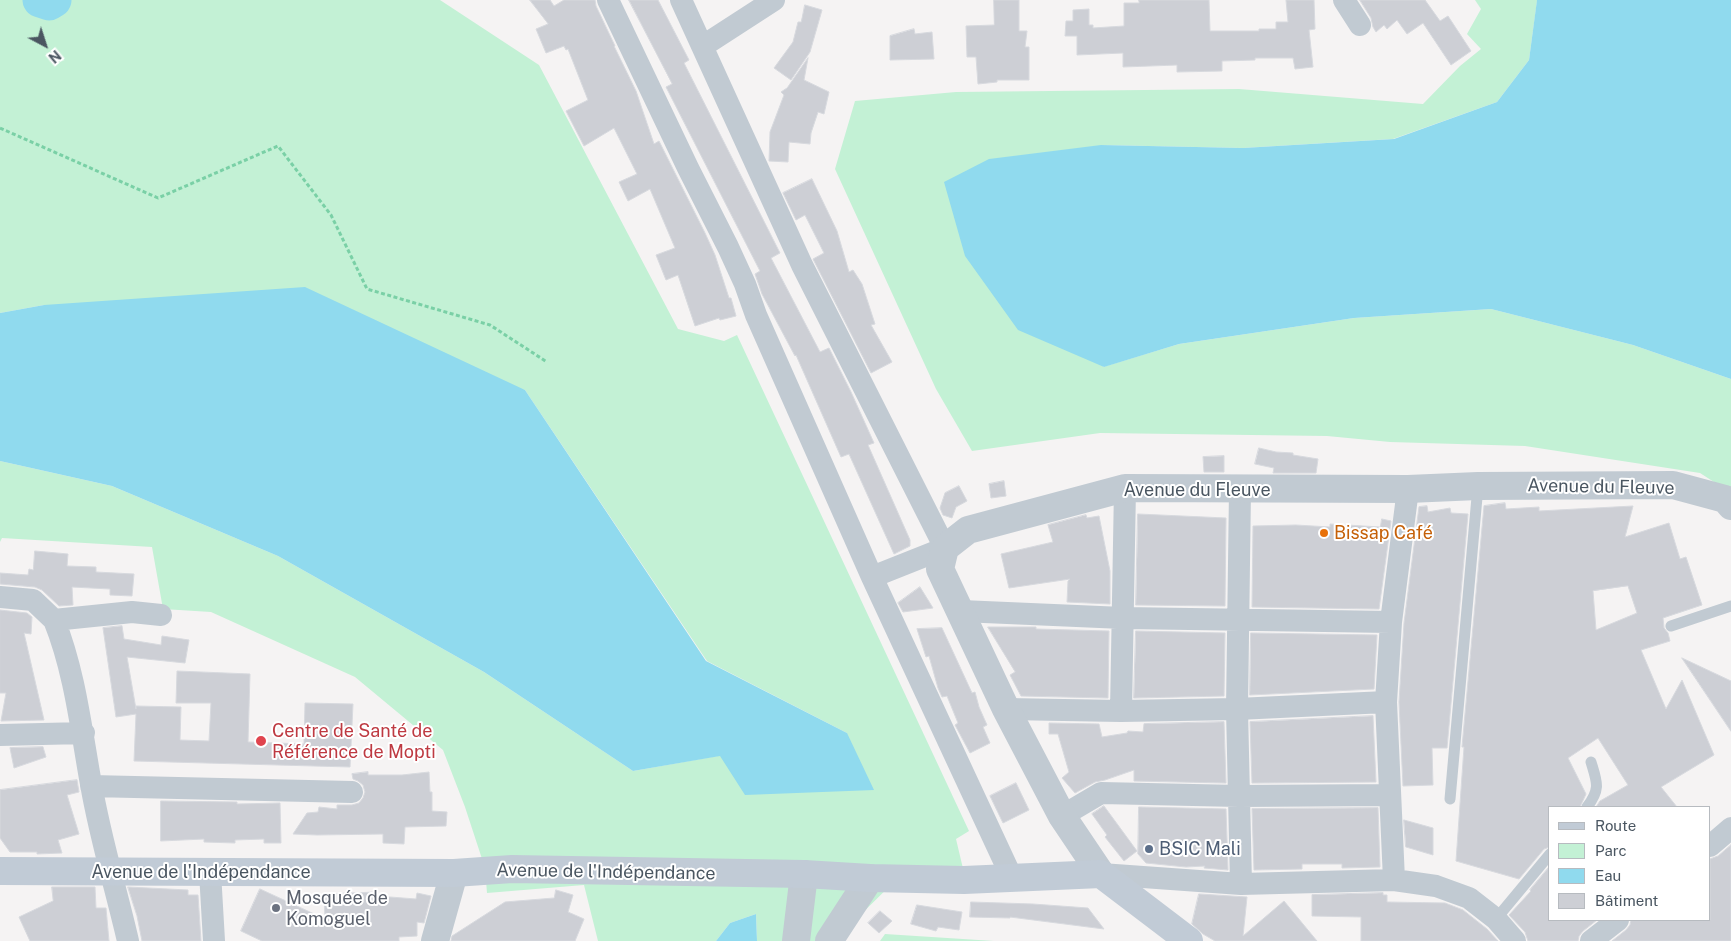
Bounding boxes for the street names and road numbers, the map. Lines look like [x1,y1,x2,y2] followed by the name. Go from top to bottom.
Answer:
[1527,475,1675,499] street label: Avenue du Fleuve
[1123,479,1271,501] street label: Avenue du Fleuve
[496,859,716,885] street label: Avenue de l'Indépendance
[91,861,311,883] street label: Avenue de l'Indépendance

